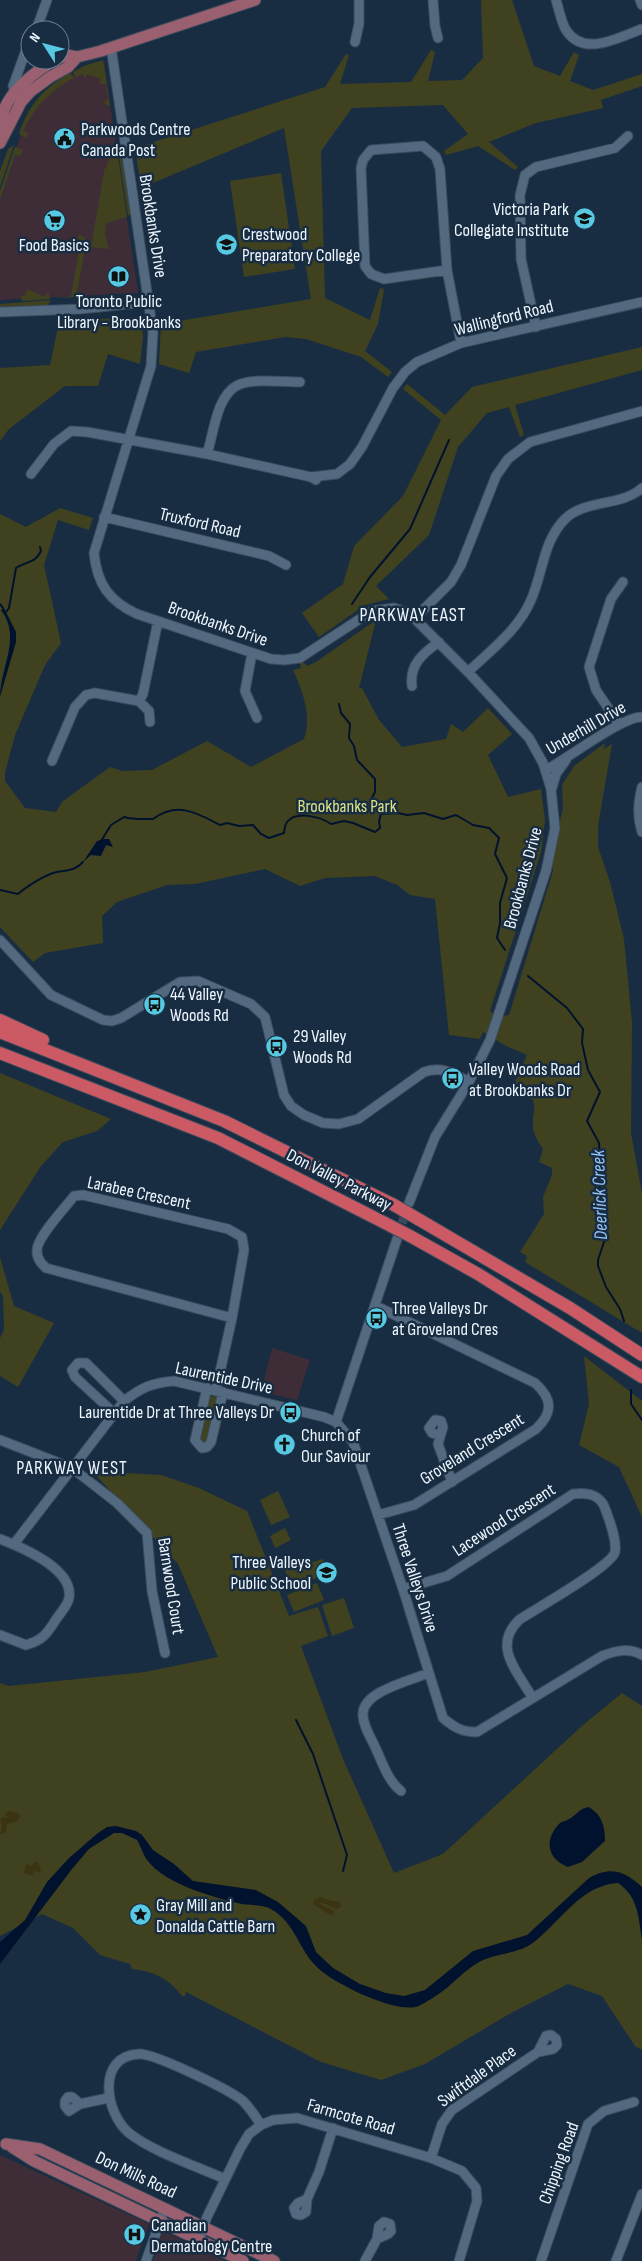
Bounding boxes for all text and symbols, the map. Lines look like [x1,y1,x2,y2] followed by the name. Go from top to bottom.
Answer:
[20,20,70,70] north arrow
[26,30,44,46] text: N
[81,119,190,161] place label: Parkwoods Centre Canada Post
[53,127,77,151] public building icon: Parkwoods Centre Canada Post
[134,173,172,279] street label: Brookbanks Drive
[454,199,569,241] place label: Victoria Park Collegiate Institute
[573,207,597,231] school or university icon: Victoria Park Collegiate Institute
[42,208,66,232] supermarket icon: Food Basics
[242,224,360,266] place label: Crestwood Preparatory College
[214,232,238,256] school or university icon: Crestwood Preparatory College
[19,235,89,256] place label: Food Basics
[107,264,131,288] library icon: Toronto Public Library - Brookbanks
[57,291,181,333] place label: Toronto Public Library - Brookbanks
[452,296,556,340] street label: Wallingford Road
[157,503,243,543] street label: Truxford Road
[165,597,271,651] street label: Brookbanks Drive
[359,604,467,627] district label: PARKWAY EAST
[542,697,630,759] street label: Underhill Drive
[297,796,397,817] park label: Brookbanks Park
[499,825,547,931] street label: Brookbanks Drive
[170,984,229,1026] place label: 44 Valley Woods Rd
[142,992,166,1016] bus stop icon: 44 Valley Woods Rd
[293,1026,352,1068] place label: 29 Valley Woods Rd
[265,1034,289,1058] bus stop icon: 29 Valley Woods Rd
[469,1059,580,1101] place label: Valley Woods Road at Brookbanks Dr
[441,1067,465,1091] bus stop icon: Valley Woods Road at Brookbanks Dr
[283,1145,395,1215] street label: Don Valley Parkway
[587,1149,613,1240] water label: Deerlick Creek
[85,1172,193,1214] street label: Larabee Crescent
[392,1298,498,1340] place label: Three Valleys Dr at Groveland Cres
[364,1306,388,1330] bus stop icon: Three Valleys Dr at Groveland Cres
[173,1357,275,1399] street label: Laurentide Drive
[278,1400,302,1424] bus stop icon: Laurentide Dr at Three Valleys Dr
[79,1402,274,1423] place label: Laurentide Dr at Three Valleys Dr
[416,1408,528,1489] street label: Groveland Crescent
[301,1425,370,1467] place label: Church of Our Saviour
[273,1433,297,1457] church icon: Church of Our Saviour
[16,1457,128,1480] district label: PARKWAY WEST
[449,1479,560,1561] street label: Lacewood Crescent
[388,1521,442,1635] street label: Three Valleys Drive
[153,1536,189,1636] street label: Barnwood Court
[230,1552,311,1594] place label: Three Valleys Public School
[315,1560,339,1584] school or university icon: Three Valleys Public School
[156,1895,275,1937] place label: Gray Mill and Donalda Cattle Barn
[128,1903,152,1927] place icon: Gray Mill and Donalda Cattle Barn
[434,2041,520,2111] street label: Swiftdale Place
[305,2094,397,2140] street label: Farmcote Road
[534,2119,584,2207] street label: Chipping Road
[92,2147,180,2203] street label: Don Mills Road
[151,2215,272,2257] place label: Canadian Dermatology Centre
[123,2223,147,2247] hospital icon: Canadian Dermatology Centre

